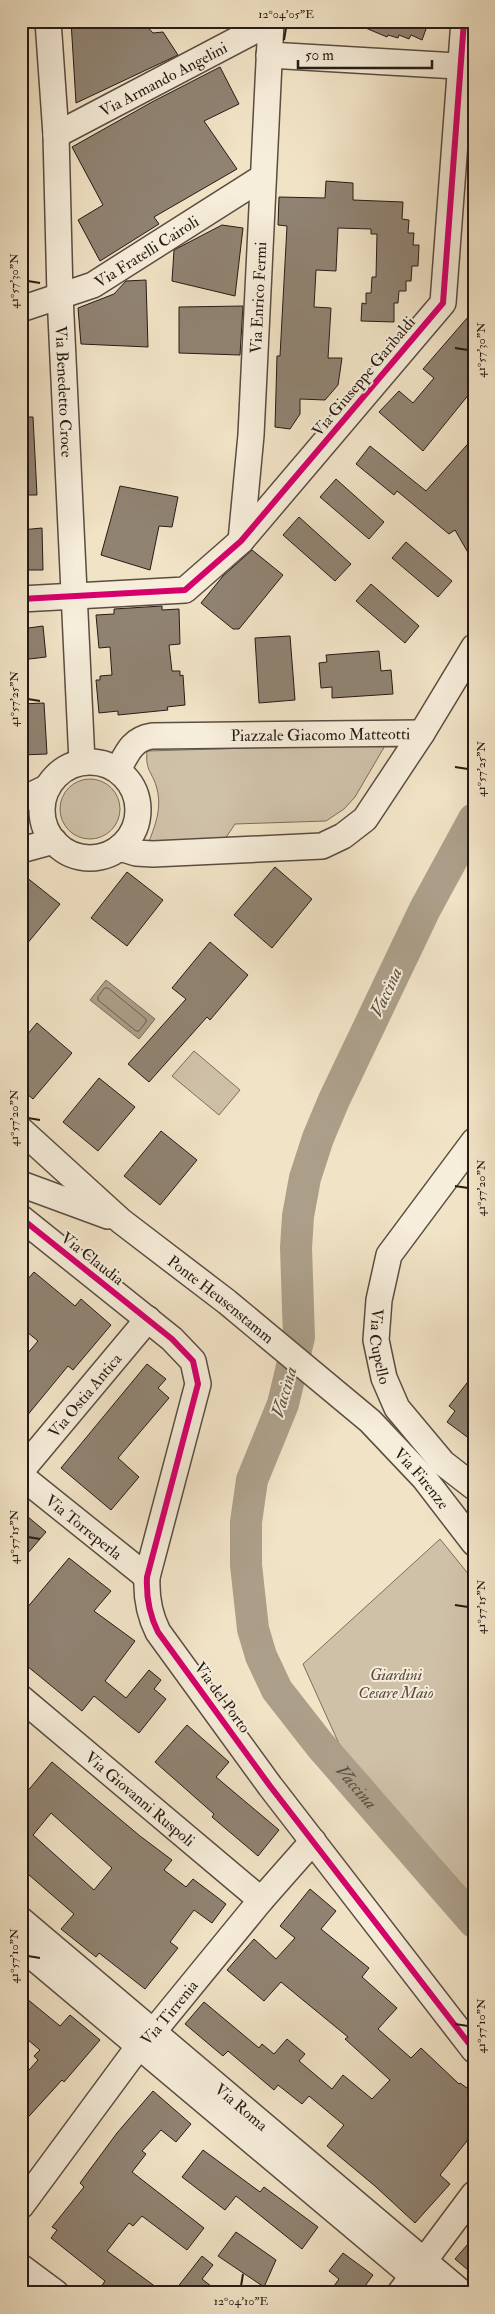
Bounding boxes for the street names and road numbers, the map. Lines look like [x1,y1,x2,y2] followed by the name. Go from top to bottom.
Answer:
[96,38,231,121] street label: Via Armando Angelini
[91,211,203,293] street label: Via Fratelli Cairoli
[246,241,271,354] street label: Via Enrico Fermi
[308,313,421,441] street label: Via Giuseppe Garibaldi
[50,325,77,458] street label: Via Benedetto Croce
[231,724,410,746] street label: Piazzale Giacomo Matteotti
[57,1228,128,1290] street label: Via Claudia
[163,1251,278,1348] street label: Ponte Heusenstamm
[365,1308,395,1388] street label: Via Cupello
[44,1349,127,1442] street label: Via Ostia Antica
[389,1444,453,1514] street label: Via Firenze
[41,1491,126,1565] street label: Via Torreperla
[190,1658,255,1737] street label: Via del Porto
[81,1747,199,1851] street label: Via Giovanni Ruspoli
[137,1976,203,2050] street label: Via Tirrenia
[210,2079,272,2136] street label: Via Roma

